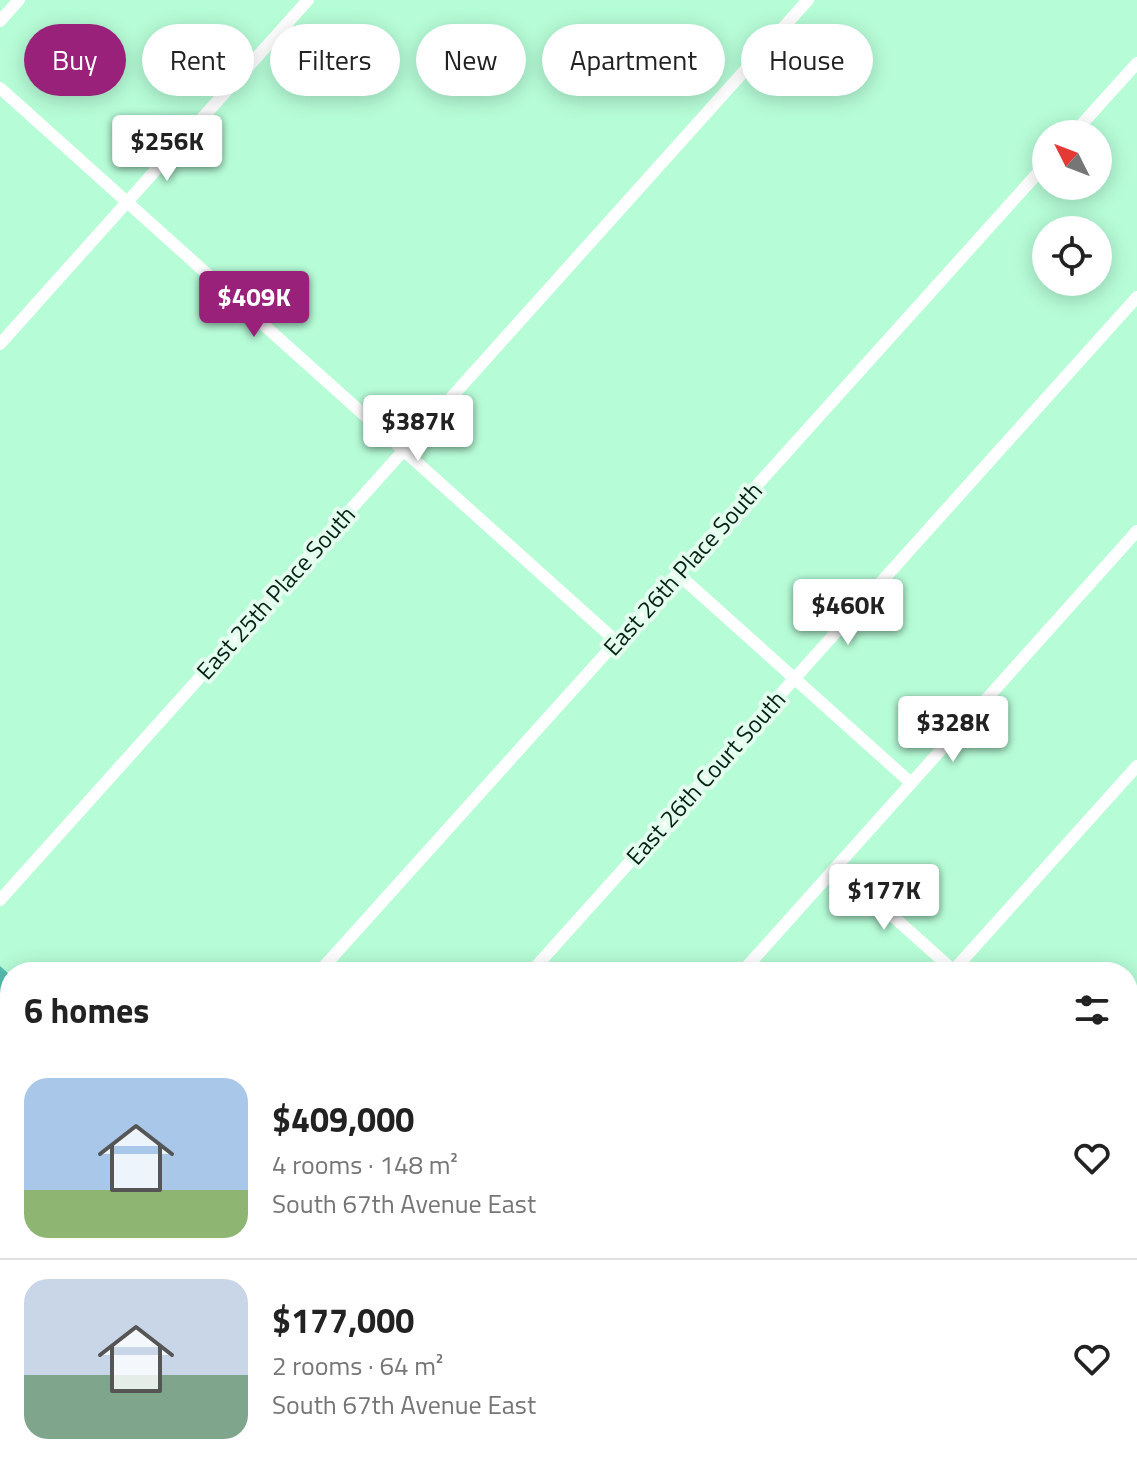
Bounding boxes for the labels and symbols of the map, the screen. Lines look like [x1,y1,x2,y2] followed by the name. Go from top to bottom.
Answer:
[111,115,223,183] pin: $256K
[1032,120,1112,200] north arrow
[198,271,310,339] pin: $409K
[362,395,474,463] pin: $387K
[594,473,770,663] street label: East 26th Place South
[187,497,363,687] street label: East 25th Place South
[792,579,904,647] pin: $460K
[617,682,793,872] street label: East 26th Court South
[897,696,1009,764] pin: $328K
[828,864,940,932] pin: $177K

